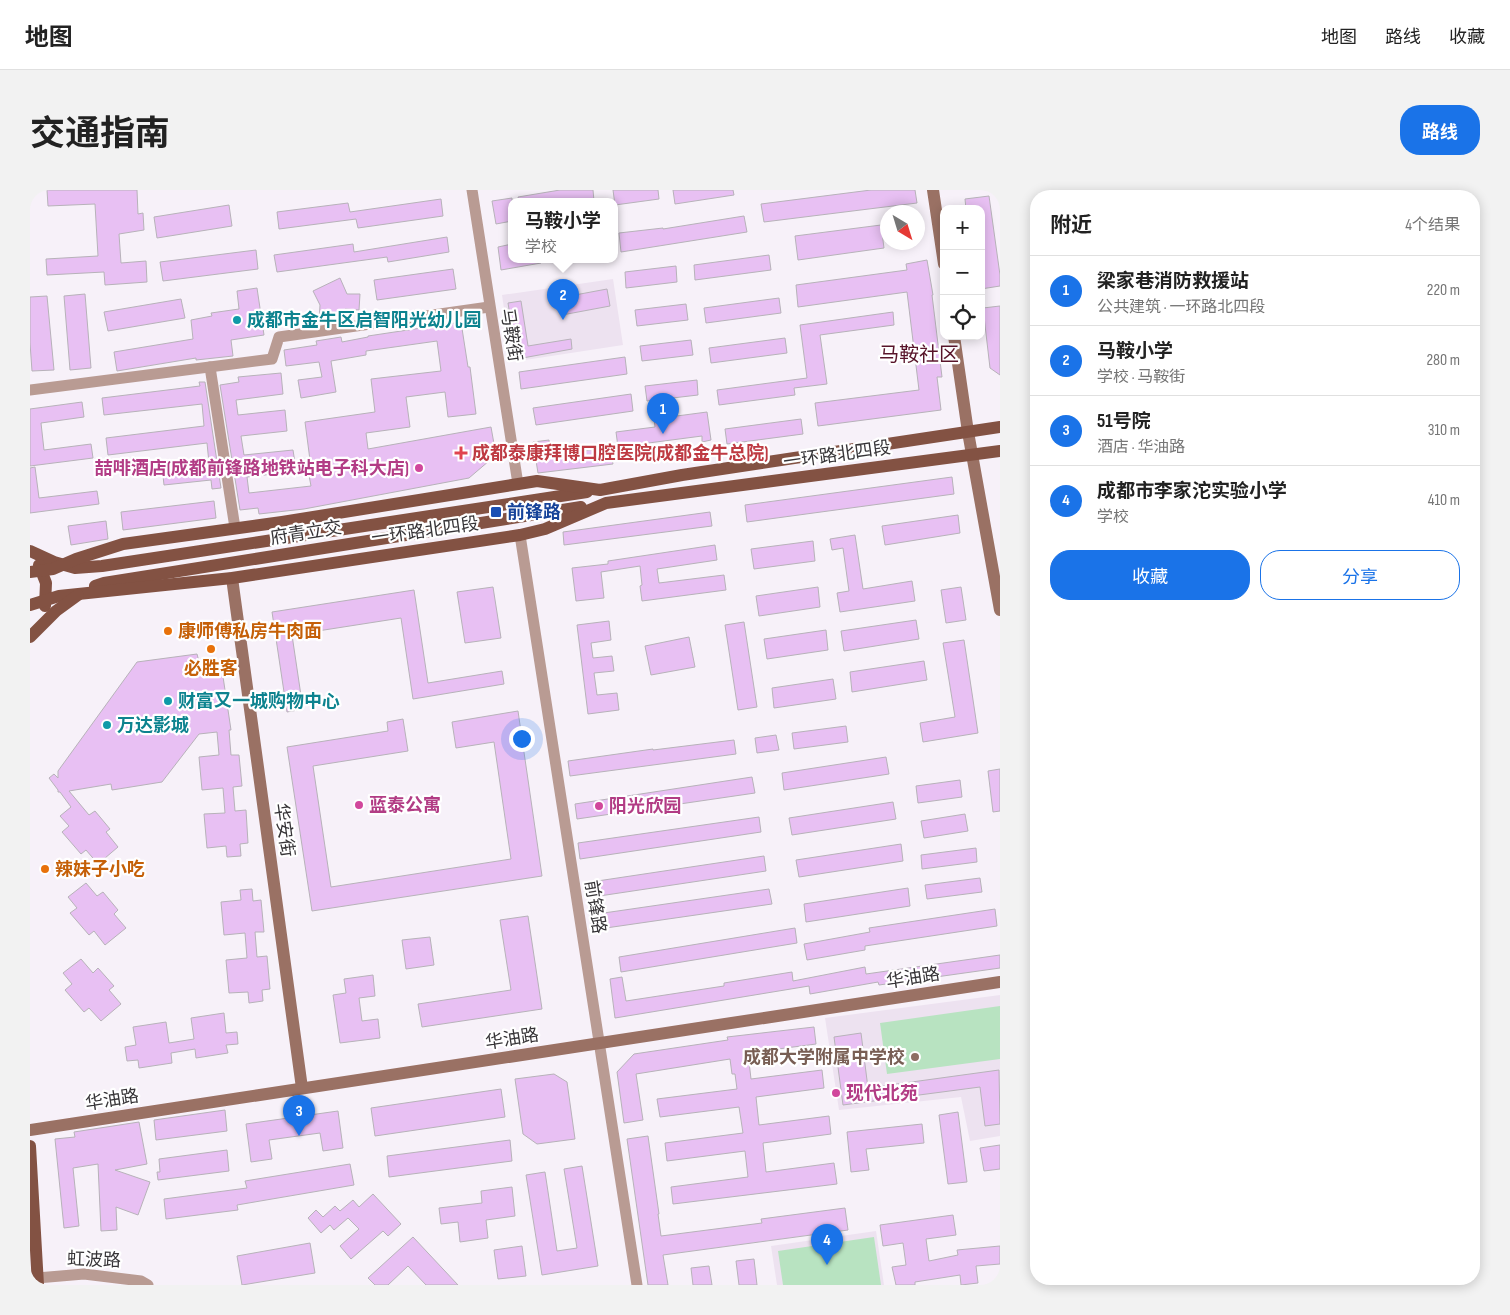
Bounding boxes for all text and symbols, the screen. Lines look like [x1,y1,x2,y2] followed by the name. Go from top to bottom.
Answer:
[25,23,73,52] text: 地图
[1321,27,1357,48] text: 地图
[1385,27,1421,48] text: 路线
[1449,27,1485,48] text: 收藏
[1400,105,1480,155] button: 路线
[30,113,170,156] text: 交通指南
[508,198,618,263] popup
[880,205,925,250] north arrow
[940,205,985,340] map controls
[940,205,985,250] button: +
[525,210,601,233] text: 马鞍小学
[1050,213,1092,238] text: 附近
[1405,216,1460,235] text: 4个结果
[525,238,557,257] text: 学校
[940,250,985,295] button: −
[1097,270,1249,293] text: 梁家巷消防救援站
[547,279,579,320] pin: 2
[1063,281,1069,300] text: 1
[1427,281,1460,300] text: 220 m
[940,295,985,340] button: locate
[1097,298,1265,317] text: 公共建筑 · 一环路北四段
[496,307,526,363] street label: 马鞍街
[247,310,481,331] place label: 成都市金牛区启智阳光幼儿园
[231,314,243,326] marker: 成都市金牛区启智阳光幼儿园
[1097,340,1173,363] text: 马鞍小学
[879,343,959,367] district label: 马鞍社区
[1062,351,1070,370] text: 2
[1426,351,1460,370] text: 280 m
[1097,368,1185,387] text: 学校 · 马鞍街
[647,393,679,434] pin: 1
[1097,410,1151,433] text: 51号院
[1062,421,1070,440] text: 3
[1428,421,1460,440] text: 310 m
[782,437,892,473] street label: 一环路北四段
[1097,438,1185,457] text: 酒店 · 华油路
[472,443,768,464] place label: 成都泰康拜博口腔医院(成都金牛总院)
[454,446,468,460] marker: 成都泰康拜博口腔医院(成都金牛总院)
[95,458,409,479] place label: 喆啡酒店(成都前锋路地铁站电子科大店)
[413,462,425,474] marker: 喆啡酒店(成都前锋路地铁站电子科大店)
[1097,480,1287,503] text: 成都市李家沱实验小学
[1062,491,1070,510] text: 4
[1428,491,1460,510] text: 410 m
[507,502,561,523] place label: 前锋路
[489,505,503,519] marker: 前锋路
[1097,508,1129,527] text: 学校
[370,513,480,549] street label: 一环路北四段
[269,517,343,549] street label: 府青立交
[1050,550,1250,600] button: 收藏
[1260,550,1460,600] button: 分享
[178,621,322,642] place label: 康师傅私房牛肉面
[162,625,174,637] marker: 康师傅私房牛肉面
[205,643,217,655] marker: 必胜客
[184,658,238,679] place label: 必胜客
[178,691,340,712] place label: 财富又一城购物中心
[162,695,174,707] marker: 财富又一城购物中心
[117,715,189,736] place label: 万达影城
[101,719,113,731] marker: 万达影城
[509,726,535,752] your location
[369,795,441,816] place label: 蓝泰公寓
[609,796,681,817] place label: 阳光欣园
[353,799,365,811] marker: 蓝泰公寓
[593,800,605,812] marker: 阳光欣园
[270,802,298,858] street label: 华安街
[55,859,145,880] place label: 辣妹子小吃
[39,863,51,875] marker: 辣妹子小吃
[580,879,610,935] street label: 前锋路
[885,963,941,993] street label: 华油路
[484,1024,540,1054] street label: 华油路
[743,1047,905,1068] place label: 成都大学附属中学校
[909,1051,921,1063] marker: 成都大学附属中学校
[846,1083,918,1104] place label: 现代北苑
[84,1085,140,1115] street label: 华油路
[830,1087,842,1099] marker: 现代北苑
[283,1095,315,1136] pin: 3
[811,1224,843,1265] pin: 4
[67,1249,121,1271] street label: 虹波路

